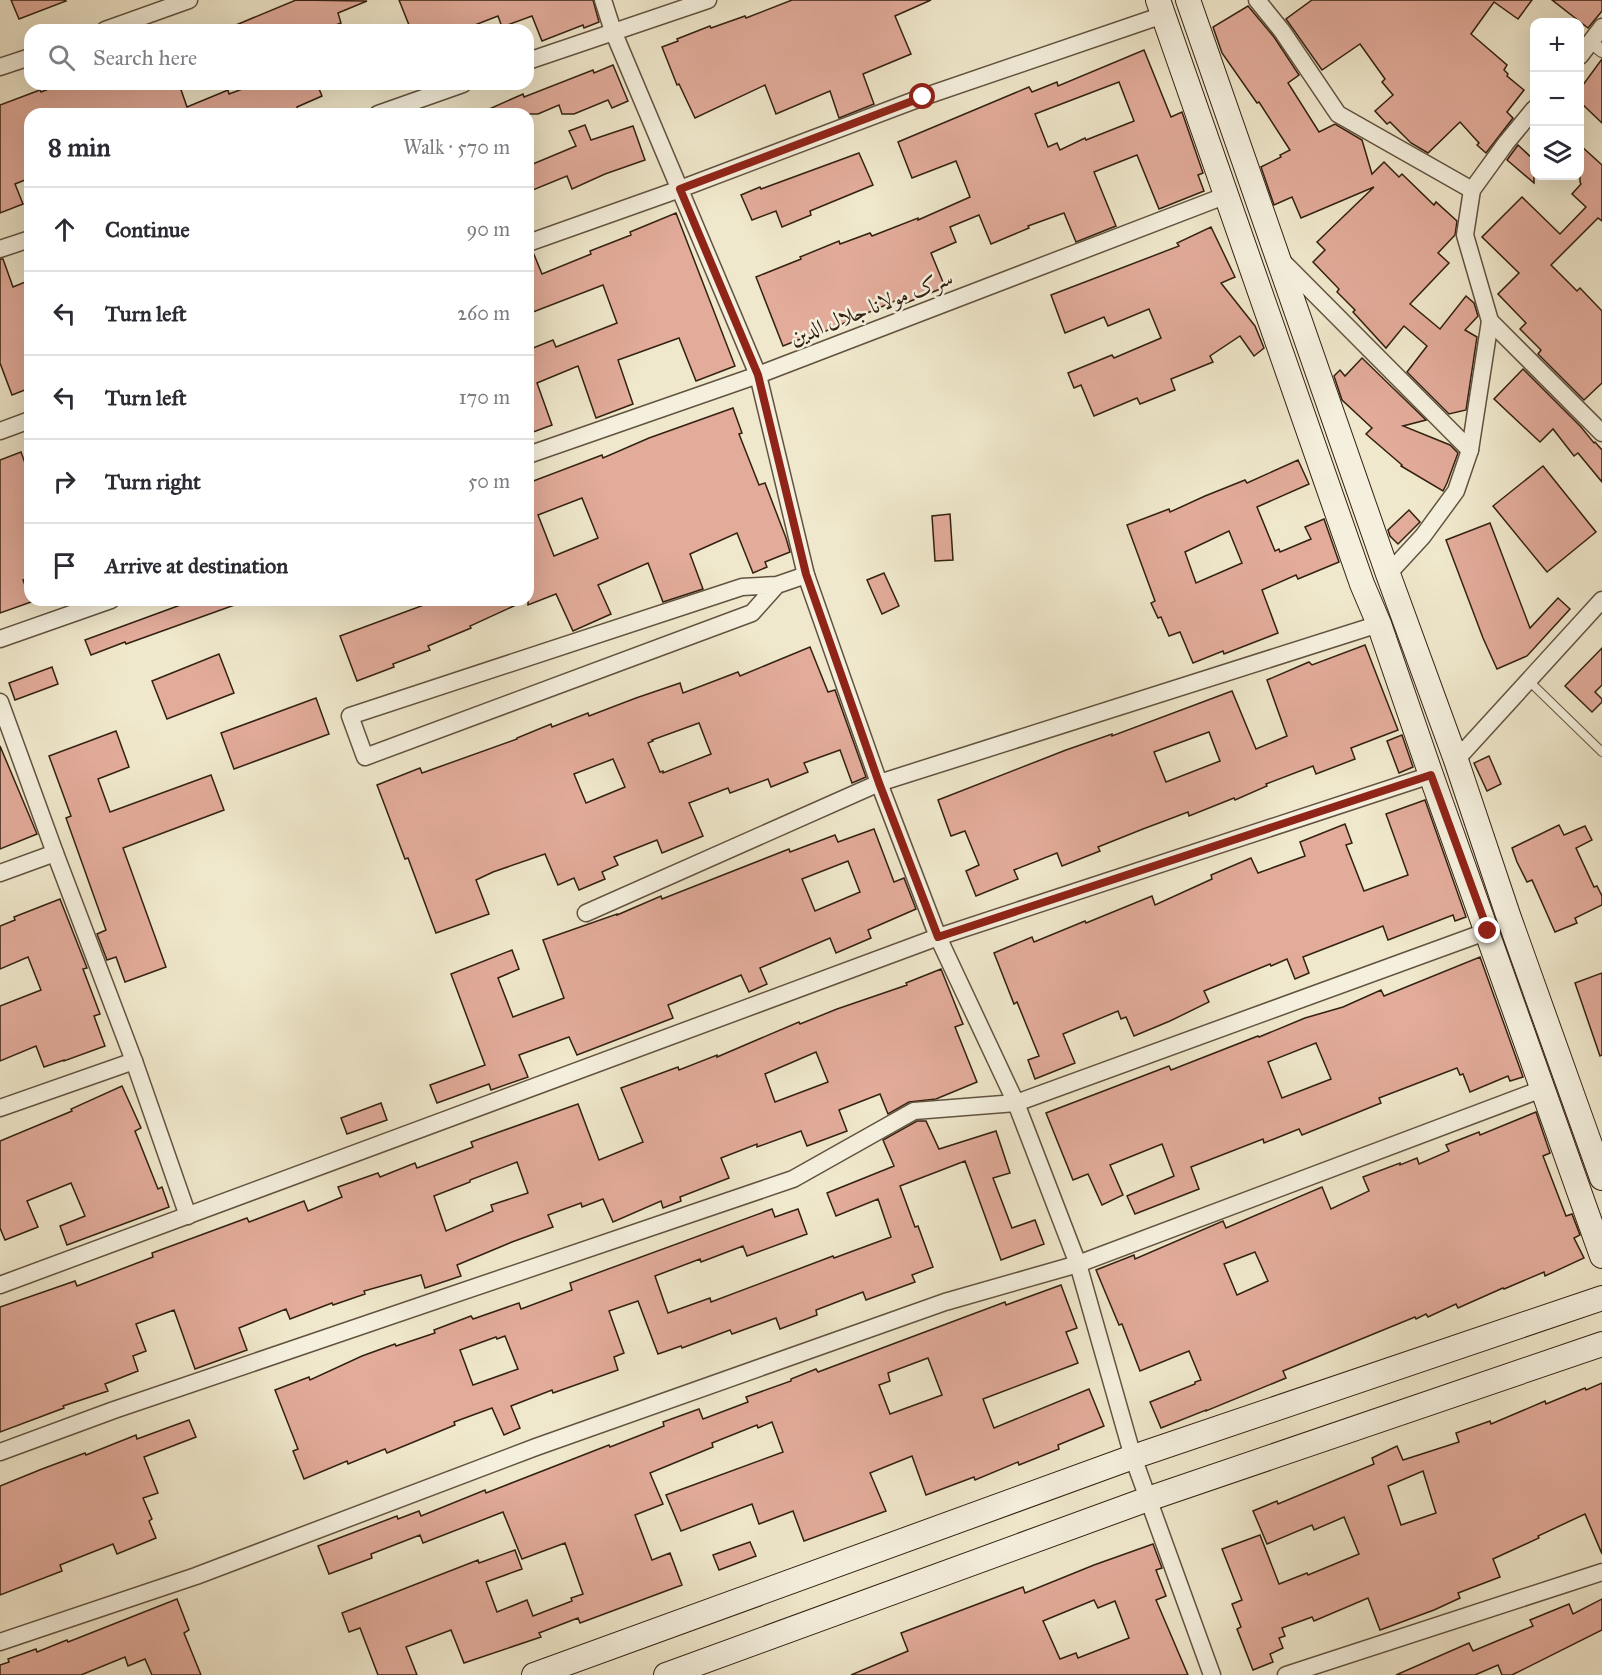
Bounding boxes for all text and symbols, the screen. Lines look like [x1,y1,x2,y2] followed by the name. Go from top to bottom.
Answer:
[1530,18,1584,180] map controls
[1530,18,1584,72] button: +
[24,24,534,90] search box
[45,41,78,74] icon: search
[93,44,197,71] text: Search here
[1530,72,1584,126] button: −
[909,83,935,109] route start
[1530,126,1584,180] button: layers
[48,131,111,163] text: 8 min
[403,135,510,159] text: Walk · 570 m
[48,213,81,246] icon: ahead
[105,216,190,243] text: Continue
[467,217,510,241] text: 90 m
[786,263,957,351] street label: سرک مولانا جلال الدین
[48,297,81,330] icon: left
[105,300,187,327] text: Turn left
[457,301,510,325] text: 260 m
[48,381,81,414] icon: left
[105,384,187,411] text: Turn left
[459,385,510,409] text: 170 m
[48,465,81,498] icon: right
[105,468,201,495] text: Turn right
[468,469,510,493] text: 50 m
[48,549,81,582] icon: arrive
[105,552,288,579] text: Arrive at destination
[1474,917,1500,943] route end

